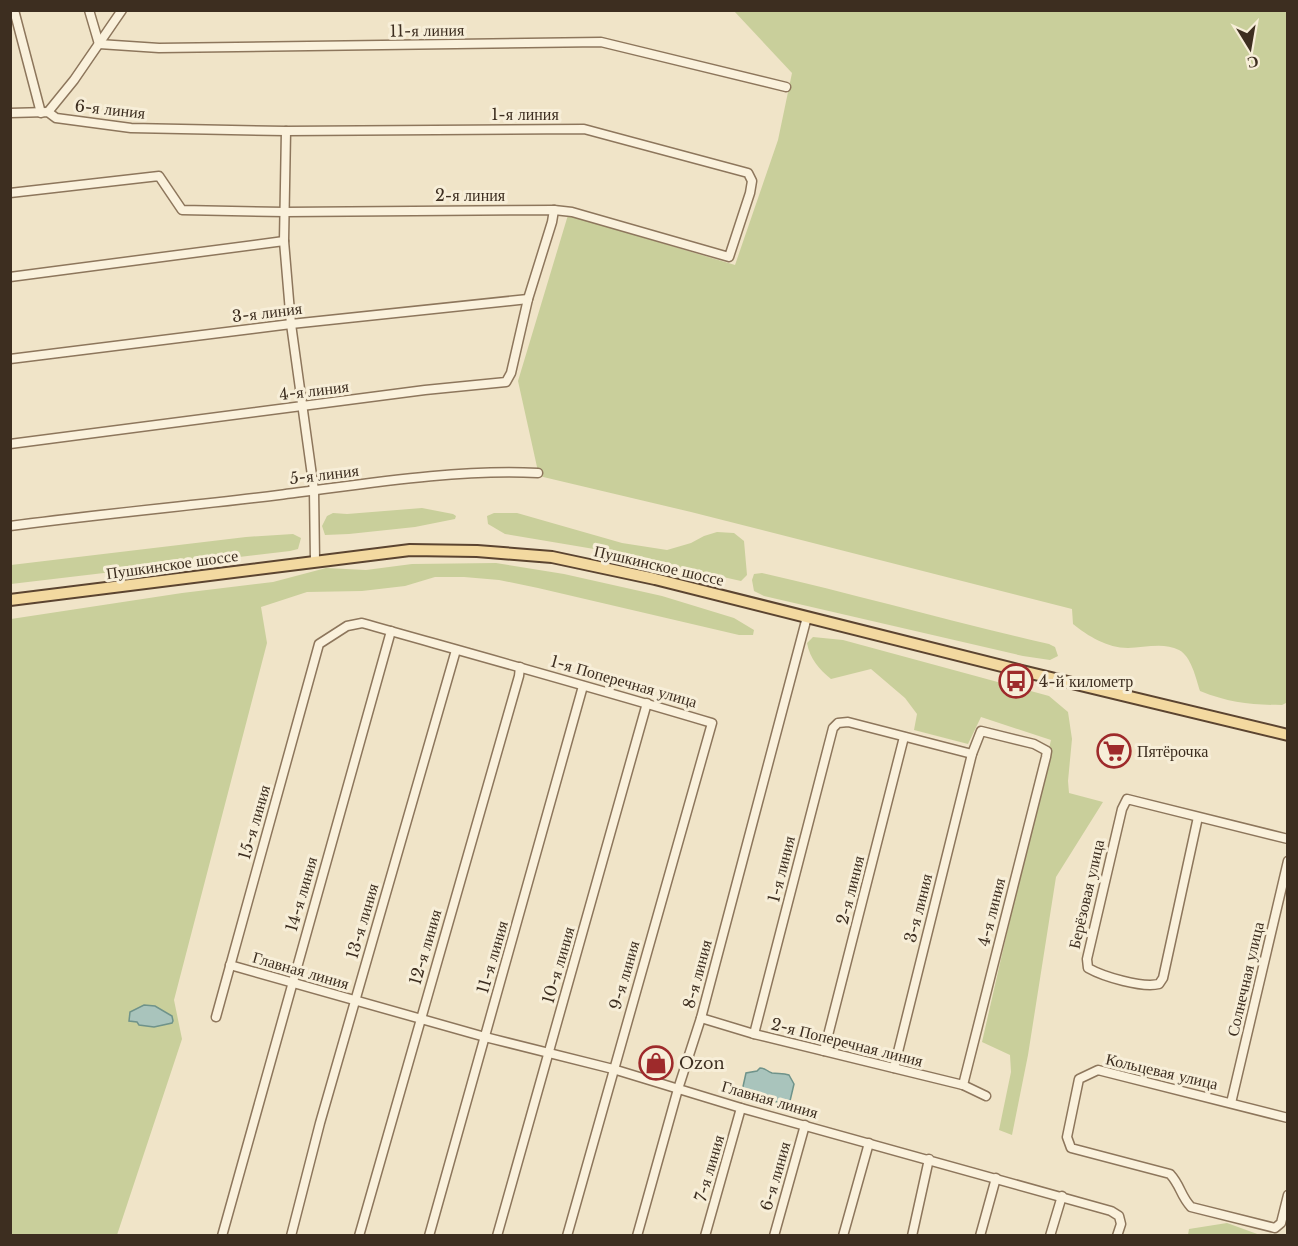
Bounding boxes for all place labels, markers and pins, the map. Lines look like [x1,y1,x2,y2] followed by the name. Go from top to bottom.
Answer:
[998,663,1034,699] bus stop icon: 4-й километр
[1039,671,1133,691] place label: 4-й километр
[1096,733,1132,769] supermarket icon: Пятёрочка
[1137,741,1208,761] place label: Пятёрочка
[638,1045,674,1081] shop icon: Ozon
[679,1053,724,1073] place label: Ozon

